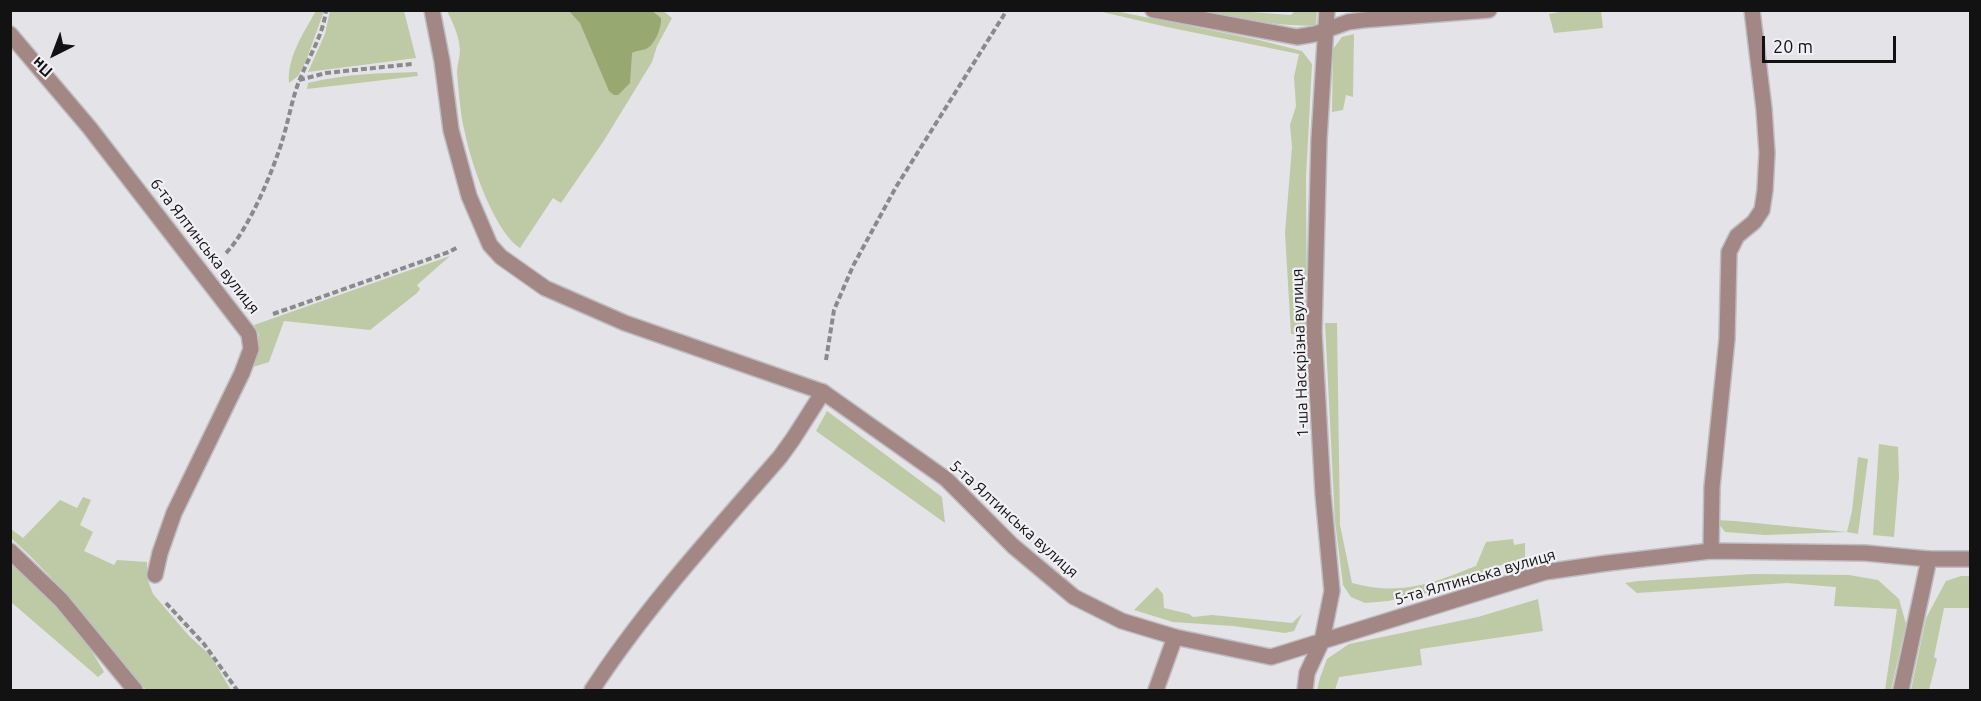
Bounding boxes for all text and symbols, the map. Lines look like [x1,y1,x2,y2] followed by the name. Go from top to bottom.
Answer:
[24,24,84,84] north arrow
[1765,24,1898,62] scale bar
[1773,36,1813,56] text: 20 m
[28,54,56,81] text: Пн
[146,174,264,318] street label: 6-та Ялтинська вулиця
[1287,268,1313,438] street label: 1-ша Наскрізна вулиця
[946,456,1082,582] street label: 5-та Ялтинська вулиця
[1392,545,1558,609] street label: 5-та Ялтинська вулиця

